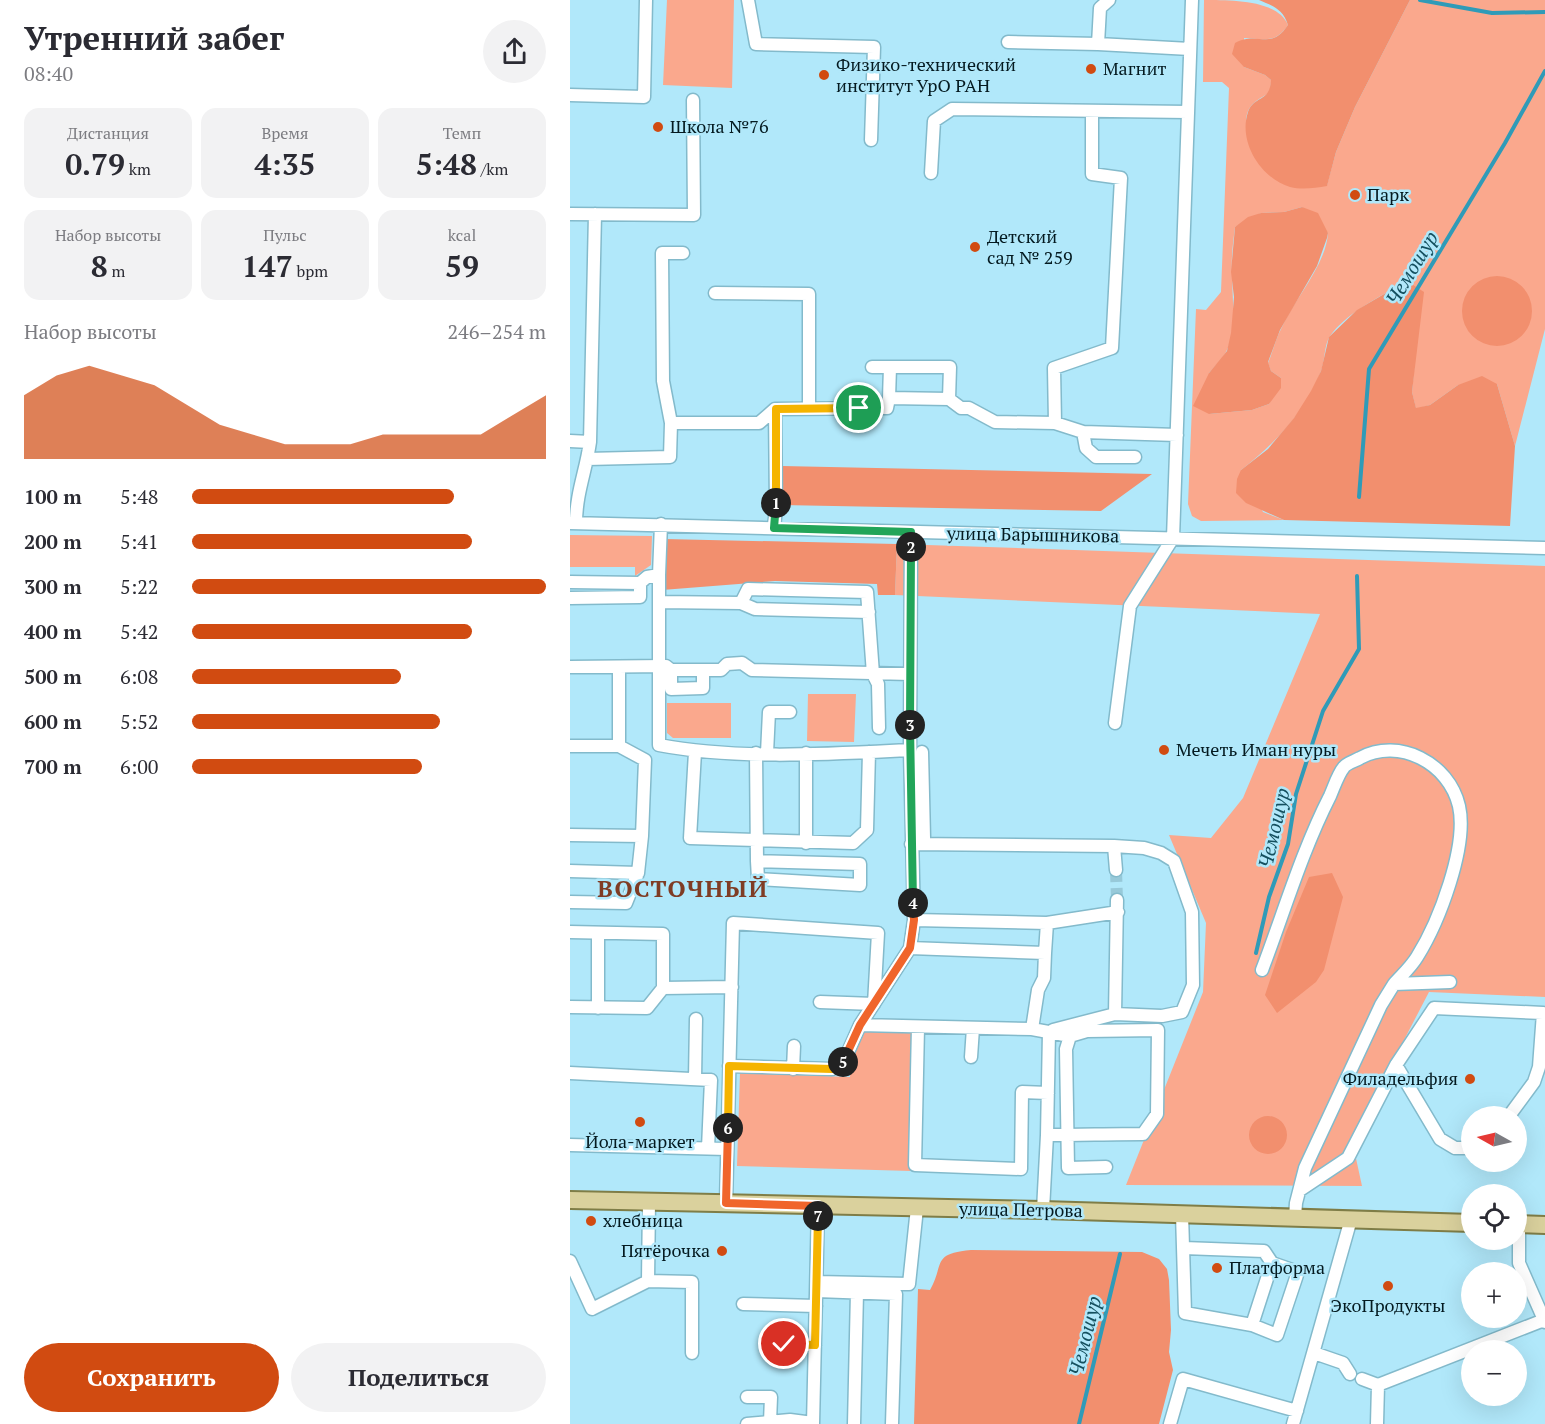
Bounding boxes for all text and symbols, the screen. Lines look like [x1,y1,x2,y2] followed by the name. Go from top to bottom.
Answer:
[24,16,284,59] text: Утренний забег
[483,20,546,83] button: share
[836,52,1016,97] place label: Физико-технический институт УрО РАН
[1103,56,1166,80] place label: Магнит
[24,60,73,87] text: 08:40
[1084,62,1098,76] marker: Магнит
[817,68,831,82] marker: Физико-технический институт УрО РАН
[670,114,769,138] place label: Школа №76
[651,120,665,134] marker: Школа №76
[67,122,149,144] text: Дистанция
[261,122,309,144] text: Время
[443,122,481,144] text: Темп
[65,144,125,184] text: 0.79
[254,144,316,184] text: 4:35
[416,144,477,184] text: 5:48
[125,158,151,180] text: km
[477,158,508,180] text: /km
[1367,182,1409,206] place label: Парк
[1348,188,1362,202] marker: Парк
[55,224,161,246] text: Набор высоты
[263,224,307,246] text: Пульс
[448,224,476,246] text: kcal
[987,224,1073,269] place label: Детский сад № 259
[1379,226,1444,310] water label: Чемошур
[968,240,982,254] marker: Детский сад № 259
[91,246,108,286] text: 8
[242,246,293,286] text: 147
[445,246,479,286] text: 59
[108,260,125,282] text: m
[293,260,328,282] text: bpm
[24,318,157,345] text: Набор высоты
[447,318,546,345] text: 246–254 m
[833,382,884,433] pin
[842,391,875,424] icon: arrive
[24,483,82,510] text: 100 m
[120,483,159,510] text: 5:48
[761,488,791,518] pin: 1
[771,492,781,514] text: 1
[946,520,1120,548] street label: улица Барышникова
[24,528,82,555] text: 200 m
[120,528,159,555] text: 5:41
[896,532,926,562] pin: 2
[906,536,916,558] text: 2
[24,573,82,600] text: 300 m
[120,573,159,600] text: 5:22
[24,618,82,645] text: 400 m
[120,618,159,645] text: 5:42
[24,663,82,690] text: 500 m
[120,663,159,690] text: 6:08
[24,708,82,735] text: 600 m
[120,708,159,735] text: 5:52
[895,710,925,740] pin: 3
[905,714,915,736] text: 3
[1176,737,1336,761] place label: Мечеть Иман нуры
[1157,743,1171,757] marker: Мечеть Иман нуры
[24,753,82,780] text: 700 m
[120,753,159,780] text: 6:00
[1251,785,1296,871] water label: Чемошур
[597,872,769,904] district label: ВОСТОЧНЫЙ
[898,888,928,918] pin: 4
[908,892,918,914] text: 4
[828,1047,858,1077] pin: 5
[838,1051,848,1073] text: 5
[1343,1066,1458,1090] place label: Филадельфия
[1463,1072,1477,1086] marker: Филадельфия
[1461,1106,1527,1172] north arrow
[1461,1106,1527,1406] map controls
[713,1113,743,1143] pin: 6
[633,1115,647,1129] marker: Йола-маркет
[723,1117,733,1139] text: 6
[585,1129,695,1153] place label: Йола-маркет
[1461,1184,1527,1250] button: locate
[958,1196,1083,1222] street label: улица Петрова
[803,1201,833,1231] pin: 7
[813,1205,823,1227] text: 7
[603,1208,683,1232] place label: хлебница
[584,1214,598,1228] marker: хлебница
[621,1238,710,1262] place label: Пятёрочка
[715,1244,729,1258] marker: Пятёрочка
[1229,1255,1325,1279] place label: Платформа
[1210,1261,1224,1275] marker: Платформа
[1461,1262,1527,1328] button: +
[1381,1279,1395,1293] marker: ЭкоПродукты
[1062,1293,1108,1379] water label: Чемошур
[1331,1293,1445,1317] place label: ЭкоПродукты
[758,1318,809,1369] pin
[767,1327,800,1360] icon: check
[1461,1340,1527,1406] button: −
[24,1343,279,1412] button: Сохранить
[291,1343,546,1412] button: Поделиться

